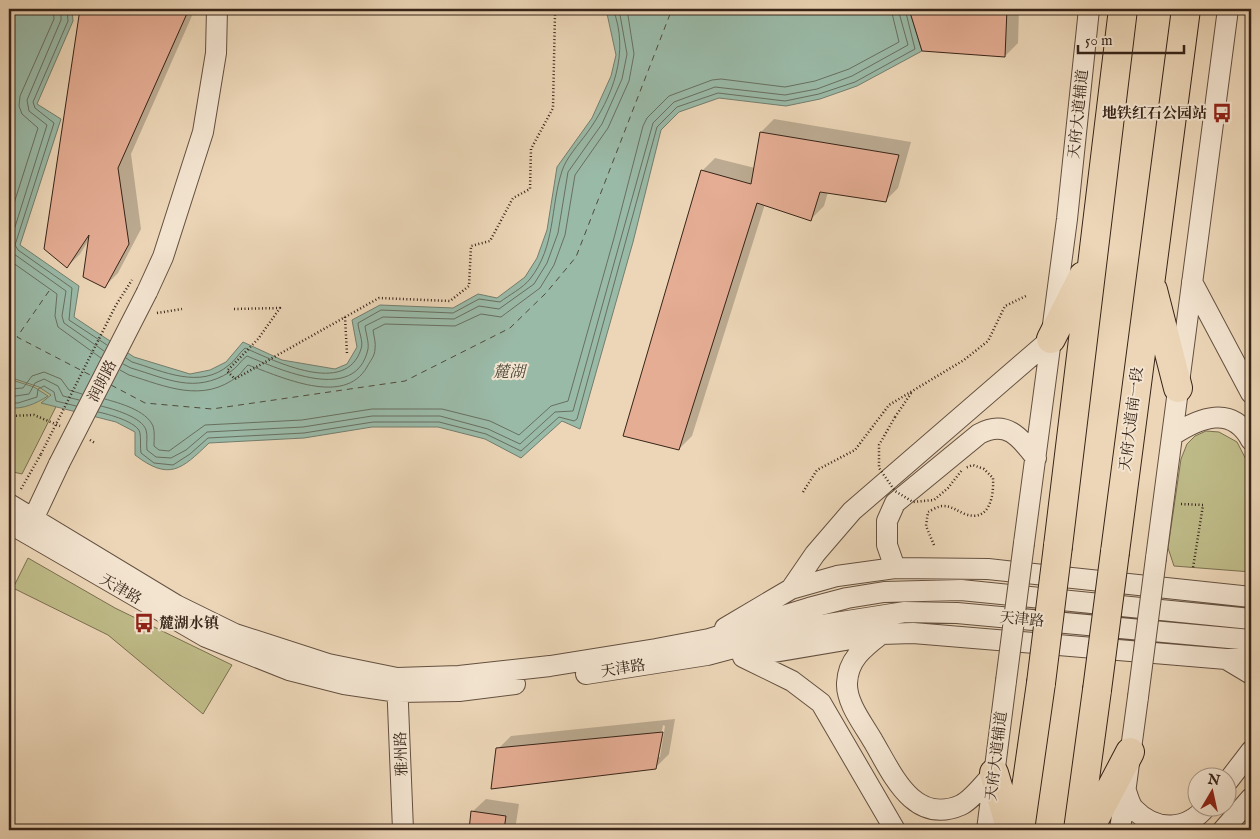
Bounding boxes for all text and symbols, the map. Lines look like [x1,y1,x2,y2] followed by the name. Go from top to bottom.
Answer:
[1078,22,1184,54] scale bar
[1085,31,1113,50] text: 50 m
[1064,68,1093,160] street label: 天府大道辅道
[1211,102,1233,124] bus stop icon: 地铁红石公园站
[1102,104,1207,123] place label: 地铁红石公园站
[84,357,121,406] street label: 润朗路
[493,363,528,383] water label: 麓湖
[1116,366,1147,472] street label: 天府大道南一段
[97,570,145,609] street label: 天津路
[999,608,1045,631] street label: 天津路
[133,612,155,634] bus stop icon: 麓湖水镇
[159,614,219,633] place label: 麓湖水镇
[599,656,647,681] street label: 天津路
[982,710,1011,802] street label: 天府大道辅道
[391,731,412,777] street label: 雅州路
[1188,766,1238,816] north arrow
[1205,770,1221,790] text: N

